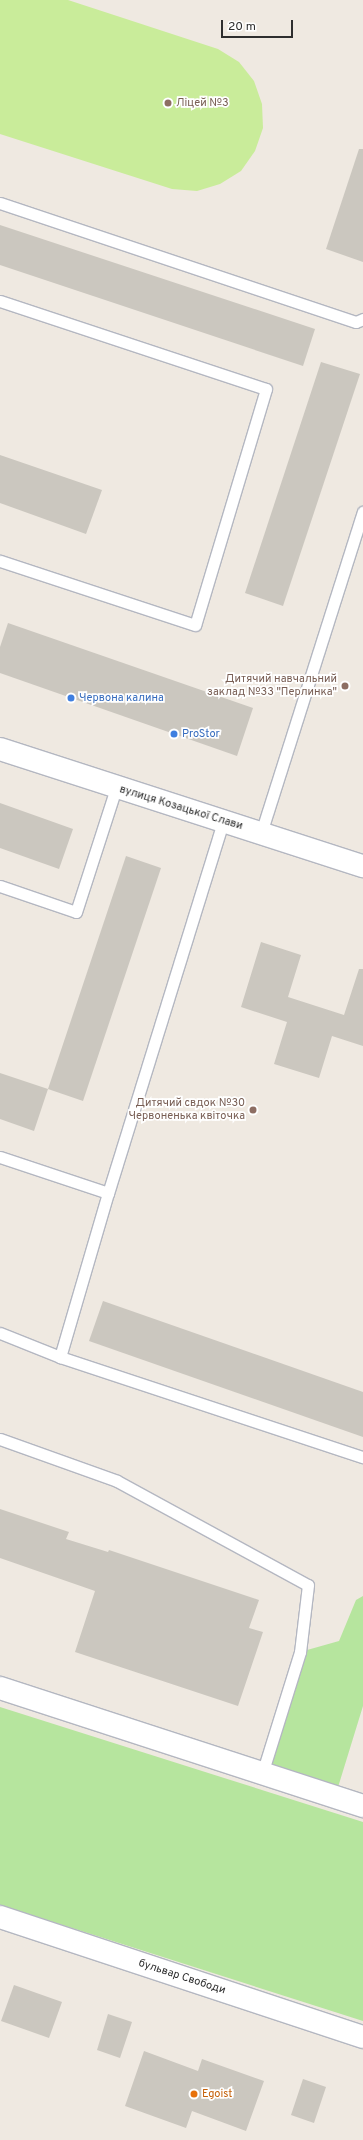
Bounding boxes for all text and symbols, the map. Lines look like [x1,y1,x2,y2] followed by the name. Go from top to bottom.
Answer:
[223,12,295,38] scale bar
[228,19,256,35] text: 20 m
[176,96,229,110] place label: Ліцей №3
[163,98,173,108] marker: Ліцей №3
[207,673,337,699] place label: Дитячий навчальний заклад №33 "Перлинка"
[340,681,350,691] marker: Дитячий навчальний заклад №33 "Перлинка"
[79,691,164,705] place label: Червона калина
[66,693,76,703] marker: Червона калина
[182,727,220,741] place label: ProStor
[169,729,179,739] marker: ProStor
[118,783,244,833] street label: вулиця Козацької Слави
[129,1097,245,1123] place label: Дитячий свдок №30 Червоненька квіточка
[248,1105,258,1115] marker: Дитячий свдок №30 Червоненька квіточка
[137,1957,227,1997] street label: бульвар Свободи
[202,2087,232,2101] place label: Egoist
[189,2089,199,2099] marker: Egoist

